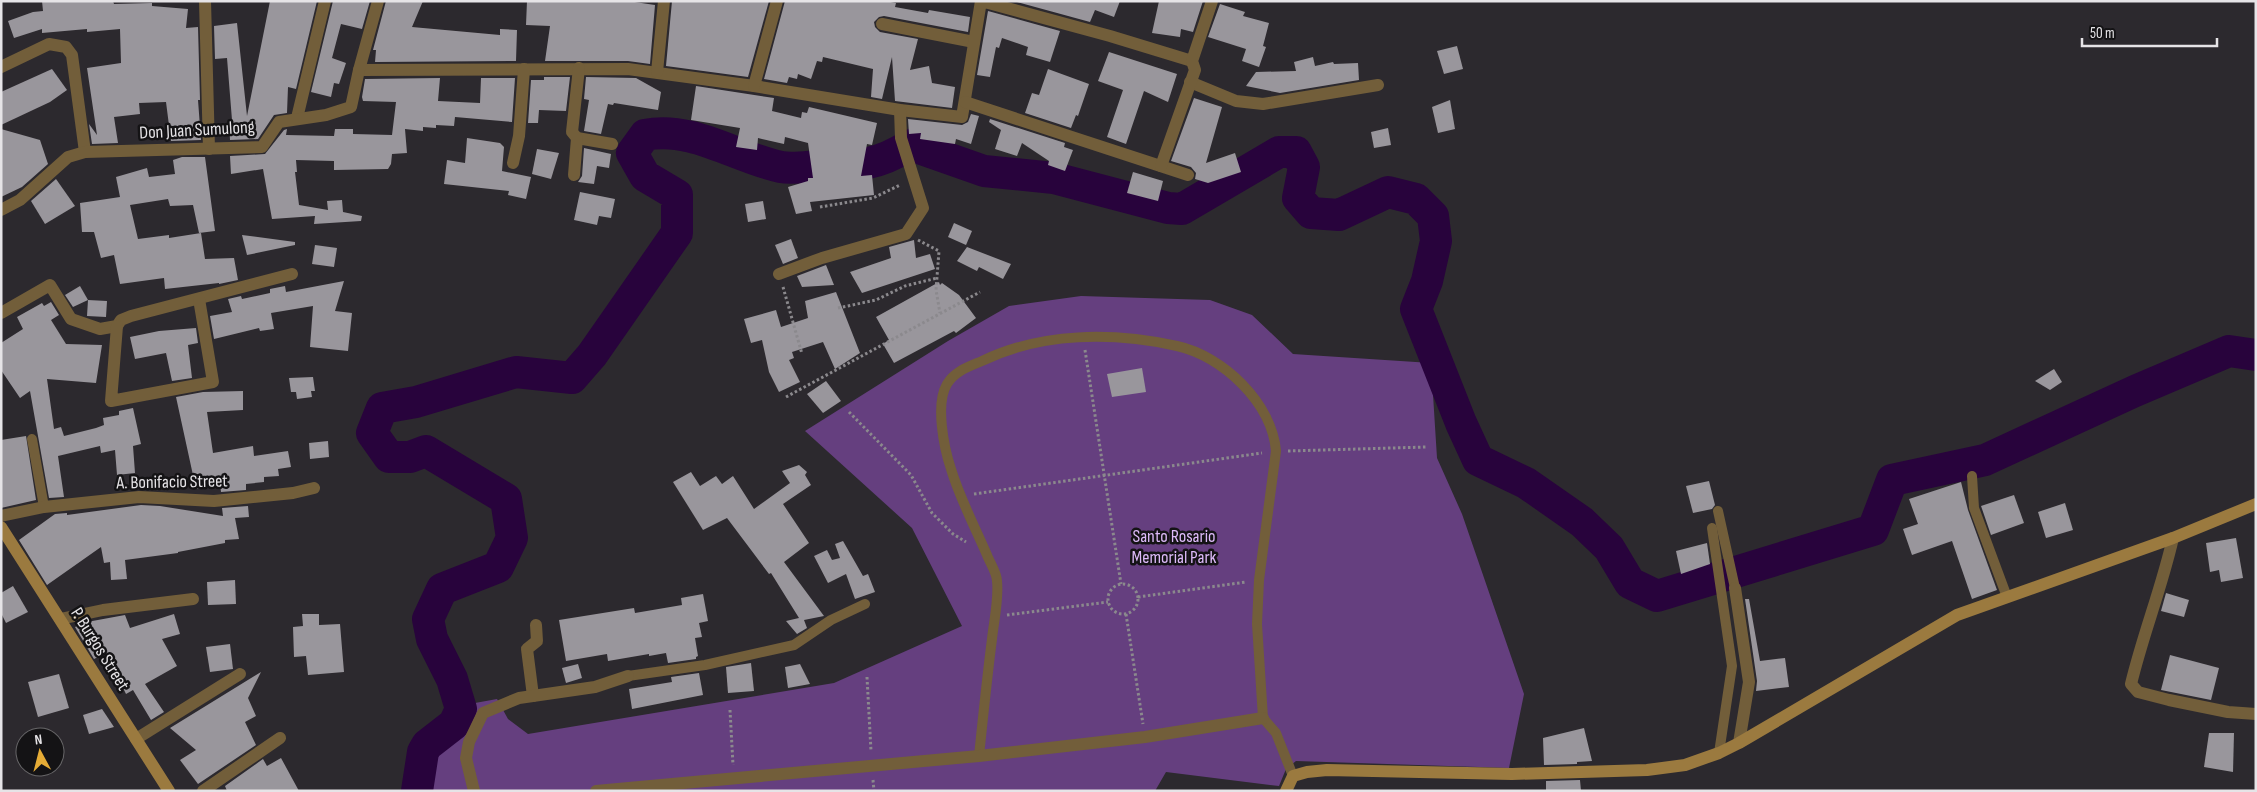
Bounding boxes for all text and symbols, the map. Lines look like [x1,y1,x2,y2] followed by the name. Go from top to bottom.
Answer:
[2082,15,2217,47] scale bar
[2090,24,2115,43] text: 50 m
[139,116,255,144] street label: Don Juan Sumulong
[115,471,228,493] street label: A. Bonifacio Street
[1132,526,1217,568] park label: Santo Rosario Memorial Park
[66,604,134,695] street label: P. Burgos Street
[15,727,65,777] north arrow
[34,731,43,748] text: N

